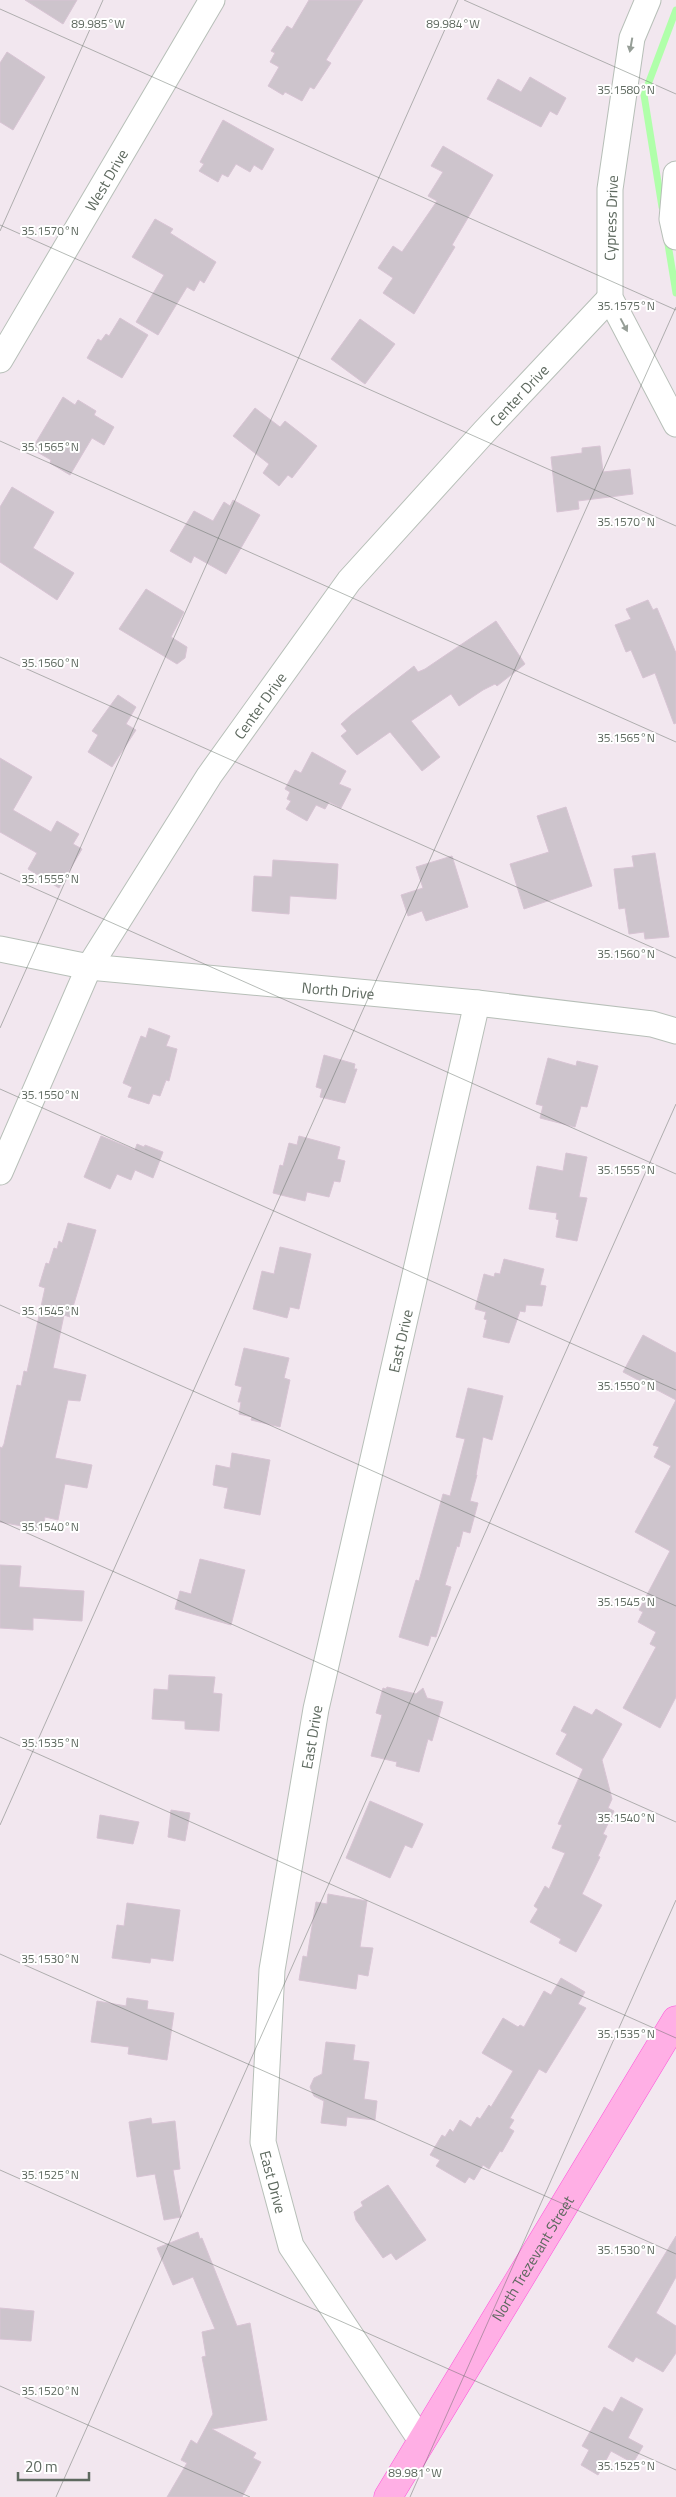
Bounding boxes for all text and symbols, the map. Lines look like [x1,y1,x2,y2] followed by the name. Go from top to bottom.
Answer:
[71,14,125,33] text: 89.985°W
[426,14,480,33] text: 89.984°W
[627,38,635,54] one-way arrow
[597,80,655,99] text: 35.1580°N
[79,144,133,215] street label: West Drive
[598,175,624,261] street label: Cypress Drive
[21,221,79,240] text: 35.1570°N
[597,296,655,315] text: 35.1575°N
[620,318,628,332] one-way arrow
[484,359,554,431] street label: Center Drive
[21,437,79,456] text: 35.1565°N
[597,512,655,531] text: 35.1570°N
[21,653,79,672] text: 35.1560°N
[228,667,292,744] street label: Center Drive
[597,728,655,747] text: 35.1565°N
[21,869,79,888] text: 35.1555°N
[597,944,655,963] text: 35.1560°N
[301,975,375,1005] street label: North Drive
[21,1085,79,1104] text: 35.1550°N
[597,1160,655,1179] text: 35.1555°N
[21,1301,79,1320] text: 35.1545°N
[382,1307,418,1375] street label: East Drive
[597,1376,655,1395] text: 35.1550°N
[21,1517,79,1536] text: 35.1540°N
[597,1592,655,1611] text: 35.1545°N
[295,1703,328,1771] street label: East Drive
[21,1733,79,1752] text: 35.1535°N
[597,1808,655,1827] text: 35.1540°N
[21,1949,79,1968] text: 35.1530°N
[597,2024,655,2043] text: 35.1535°N
[254,2148,292,2216] street label: East Drive
[21,2165,79,2184] text: 35.1525°N
[485,2190,579,2325] street label: North Trezevant Street
[597,2240,655,2259] text: 35.1530°N
[21,2381,79,2400] text: 35.1520°N
[18,2450,89,2482] scale bar
[25,2455,58,2478] text: 20 m
[597,2456,655,2475] text: 35.1525°N
[388,2463,442,2482] text: 89.981°W

